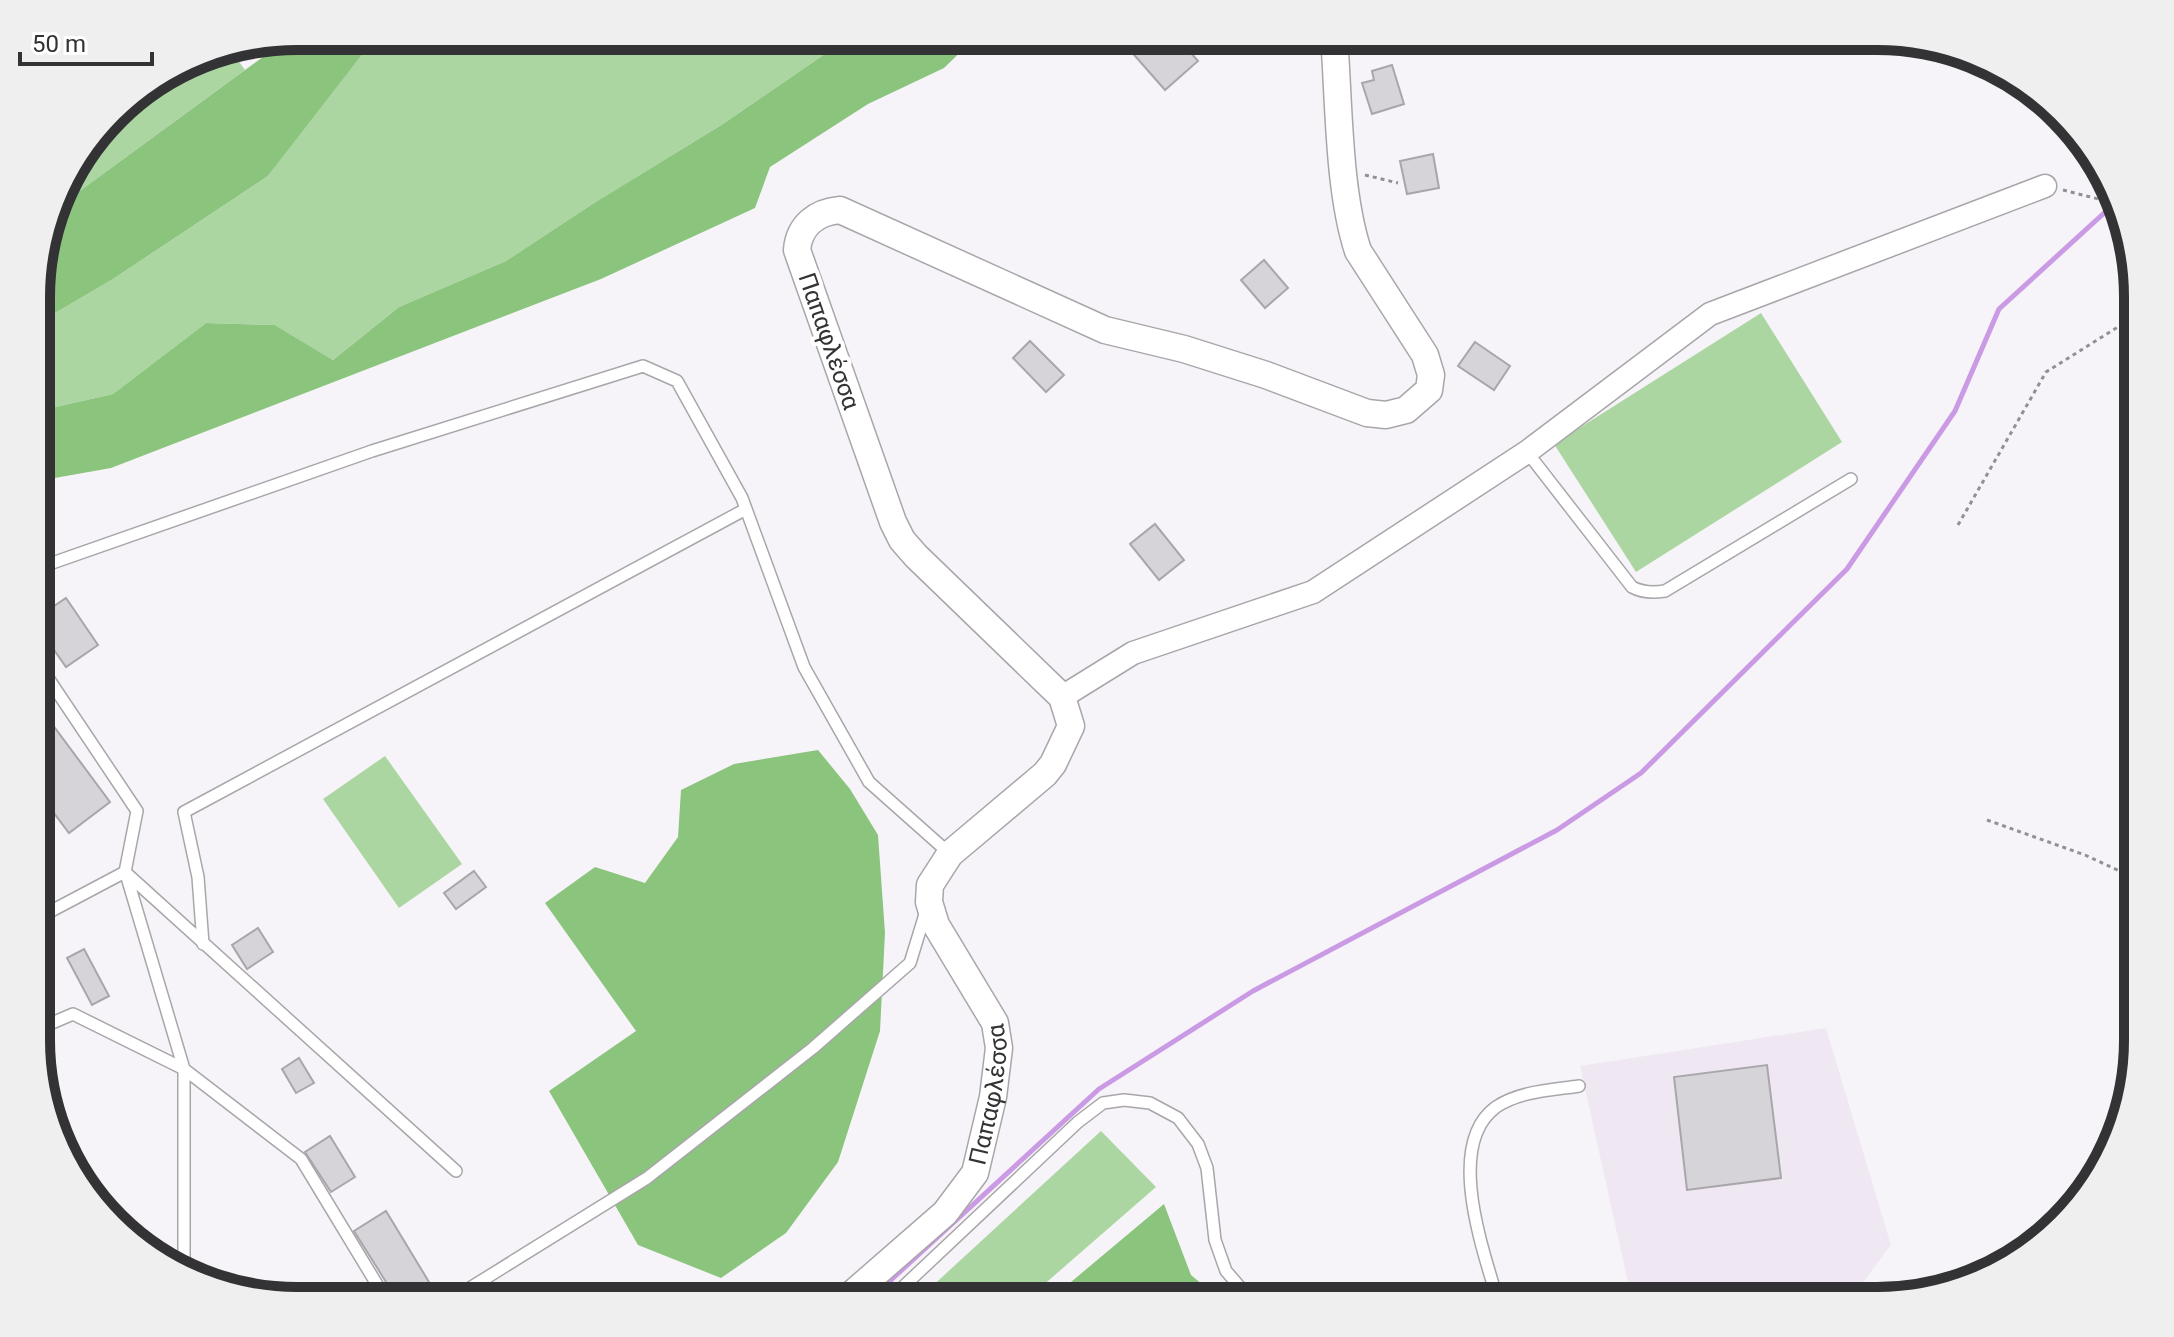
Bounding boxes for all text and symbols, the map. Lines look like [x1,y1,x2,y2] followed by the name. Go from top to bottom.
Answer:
[20,16,152,66] scale bar
[32,30,86,58] text: 50 m
[793,269,866,413] street label: Παπαφλέσσα
[963,1022,1013,1168] street label: Παπαφλέσσα

